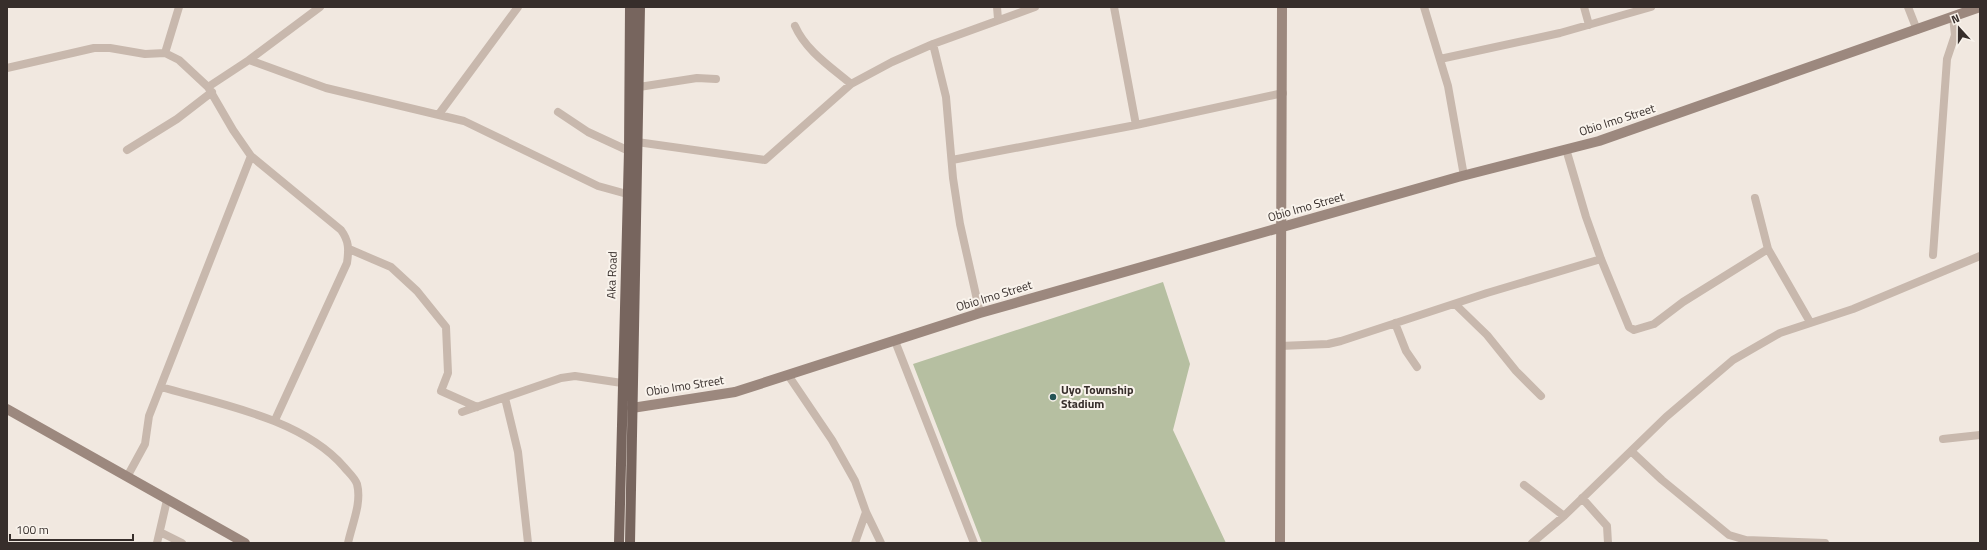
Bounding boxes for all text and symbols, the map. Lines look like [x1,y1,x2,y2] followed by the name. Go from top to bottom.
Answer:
[1939,8,1979,48] north arrow
[1949,10,1962,27] text: N
[1576,98,1658,141] street label: Obio Imo Street
[1265,186,1347,227] street label: Obio Imo Street
[601,251,622,299] street label: Aka Road
[953,275,1035,316] street label: Obio Imo Street
[645,370,726,401] street label: Obio Imo Street
[1061,380,1134,413] place label: Uyo Township Stadium
[1048,392,1058,402] marker: Uyo Township Stadium
[10,516,133,542] scale bar
[16,520,49,539] text: 100 m

